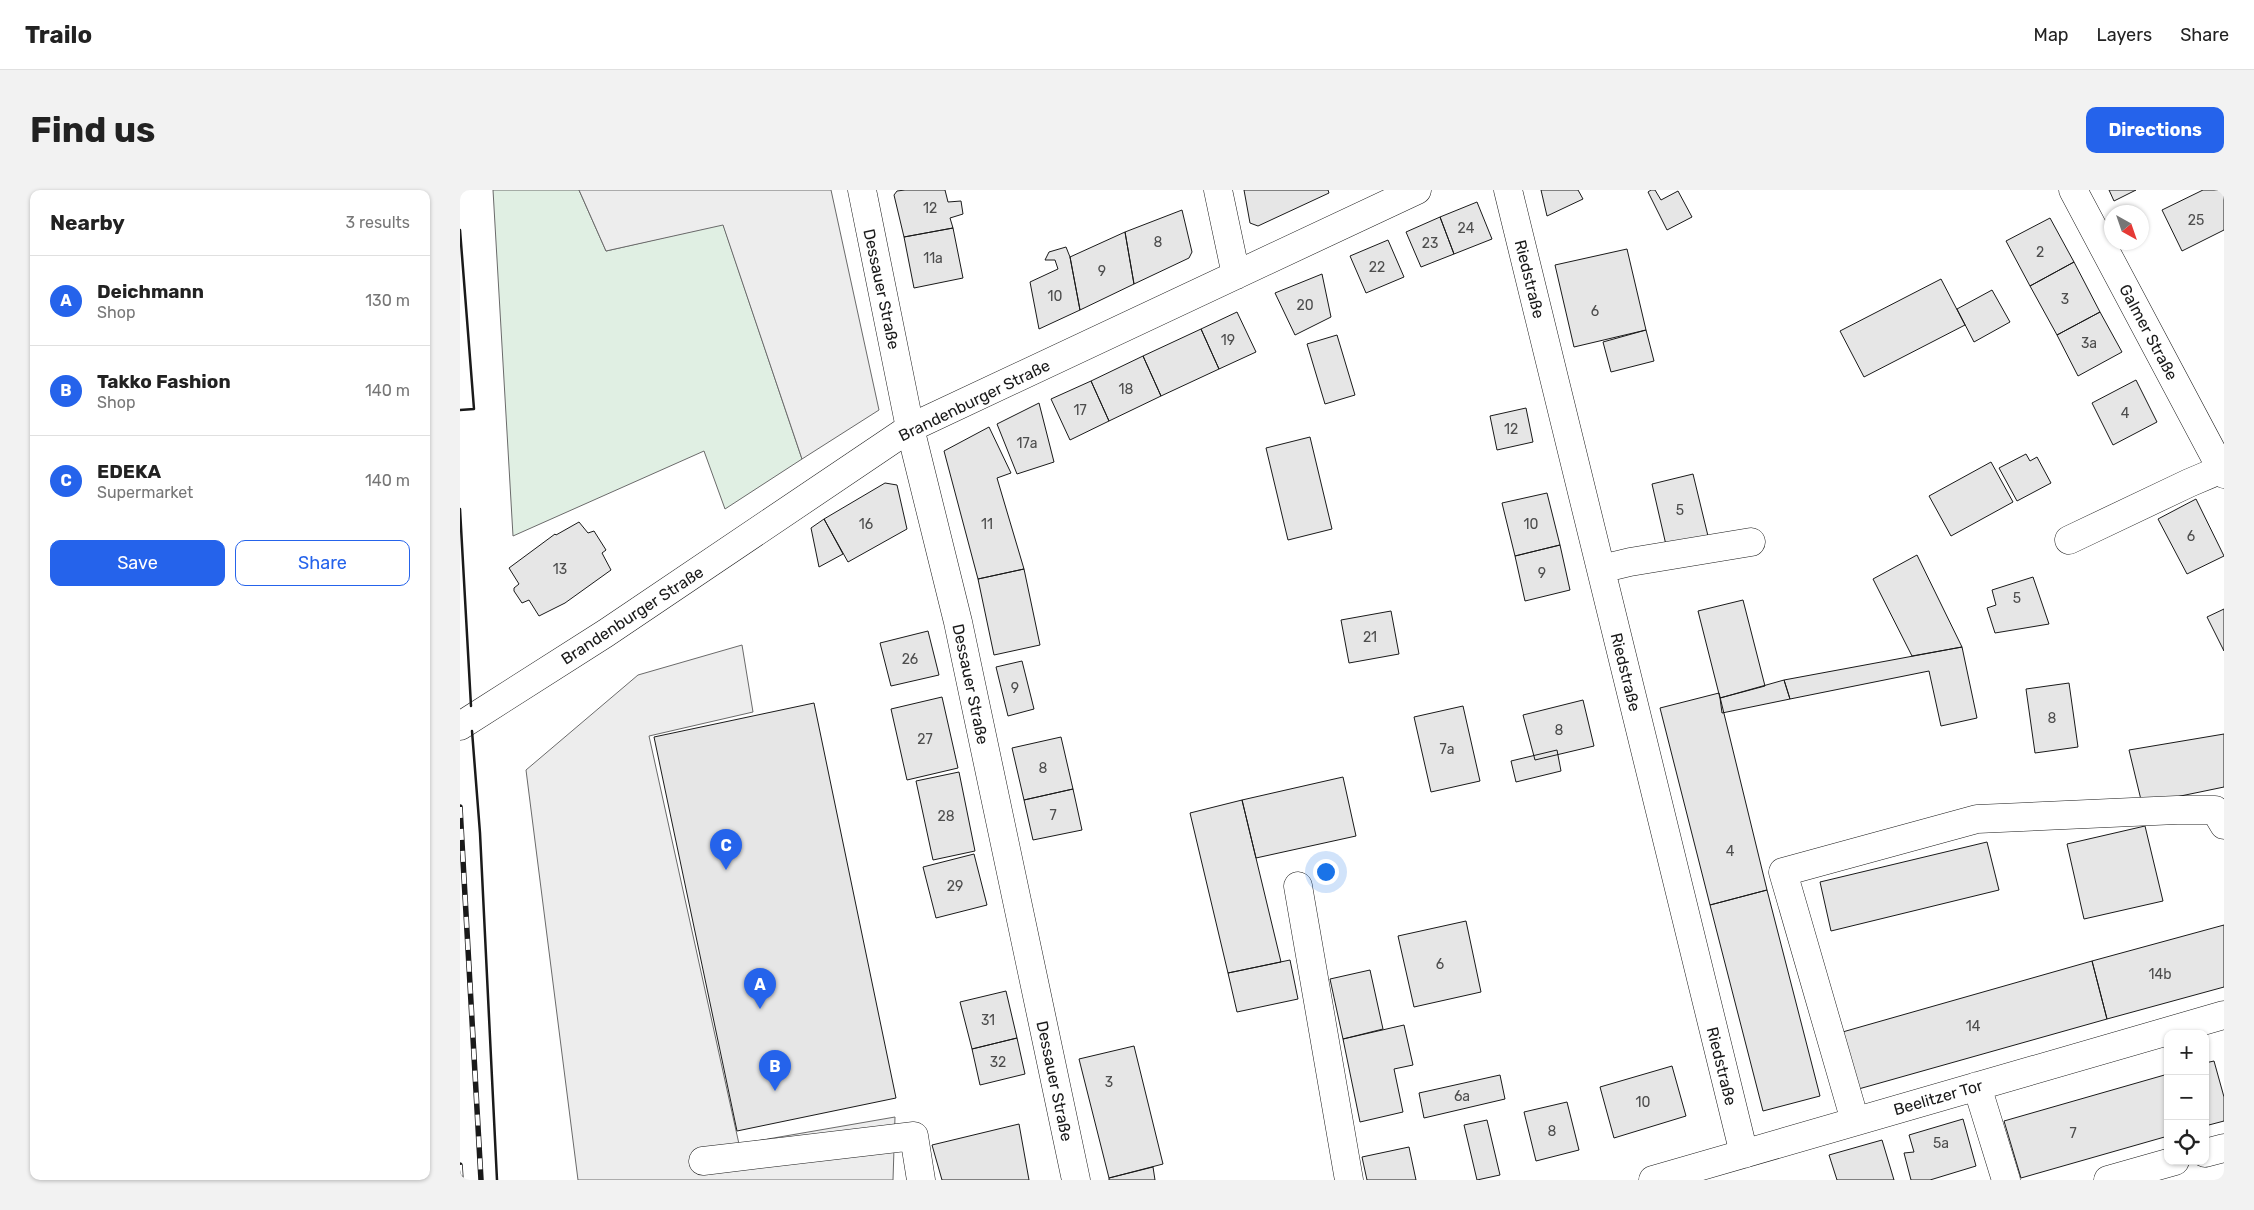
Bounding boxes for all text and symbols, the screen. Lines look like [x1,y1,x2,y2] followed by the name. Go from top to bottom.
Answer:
[25,21,92,49] text: Trailo
[2034,24,2069,46] text: Map
[2097,24,2152,46] text: Layers
[2180,24,2229,46] text: Share
[2086,107,2224,153] button: Directions
[30,109,155,151] text: Find us
[923,200,937,217] house number: 12
[2104,205,2149,250] north arrow
[50,210,125,235] text: Nearby
[2188,212,2204,229] house number: 25
[345,213,410,232] text: 3 results
[1458,220,1475,237] house number: 24
[859,227,904,351] street label: Dessauer Straße
[1154,234,1163,251] house number: 8
[1422,235,1438,252] house number: 23
[1511,238,1548,320] street label: Riedstraße
[2036,244,2044,261] house number: 2
[923,250,943,267] house number: 11a
[1369,259,1385,276] house number: 22
[1098,263,1106,280] house number: 9
[97,280,204,303] text: Deichmann
[2115,281,2182,383] street label: Galmer Straße
[1048,288,1063,305] house number: 10
[60,291,72,310] text: A
[365,291,410,310] text: 130 m
[2061,291,2069,308] house number: 3
[1296,297,1314,314] house number: 20
[97,303,135,322] text: Shop
[1591,303,1599,320] house number: 6
[1221,332,1235,349] house number: 19
[2081,335,2097,352] house number: 3a
[895,356,1053,445] street label: Brandenburger Straße
[97,370,231,393] text: Takko Fashion
[60,381,72,400] text: B
[365,381,410,400] text: 140 m
[1119,381,1134,398] house number: 18
[97,393,135,412] text: Shop
[1073,402,1087,419] house number: 17
[2121,405,2130,422] house number: 4
[1504,421,1518,438] house number: 12
[1017,435,1037,452] house number: 17a
[97,460,161,483] text: EDEKA
[60,471,72,490] text: C
[365,471,410,490] text: 140 m
[97,483,193,502] text: Supermarket
[1676,502,1684,519] house number: 5
[859,516,873,533] house number: 16
[981,516,993,533] house number: 11
[1524,516,1539,533] house number: 10
[2187,528,2195,545] house number: 6
[50,540,225,586] button: Save
[235,540,410,586] button: Share
[553,561,567,578] house number: 13
[558,562,707,669] street label: Brandenburger Straße
[1538,565,1546,582] house number: 9
[2013,590,2021,607] house number: 5
[948,622,993,746] street label: Dessauer Straße
[1363,629,1377,646] house number: 21
[1607,631,1644,713] street label: Riedstraße
[902,651,918,668] house number: 26
[1011,680,1019,697] house number: 9
[2048,710,2057,727] house number: 8
[1555,722,1564,739] house number: 8
[917,731,933,748] house number: 27
[1440,741,1454,758] house number: 7a
[1039,760,1048,777] house number: 8
[1049,807,1057,824] house number: 7
[937,808,955,825] house number: 28
[710,829,742,870] pin: C
[1726,843,1735,860] house number: 4
[1313,859,1339,885] your location
[947,878,963,895] house number: 29
[1436,956,1444,973] house number: 6
[2148,966,2172,983] house number: 14b
[744,968,776,1009] pin: A
[981,1012,995,1029] house number: 31
[1966,1018,1981,1035] house number: 14
[1032,1019,1077,1143] street label: Dessauer Straße
[1703,1025,1740,1107] street label: Riedstraße
[2164,1030,2209,1165] map controls
[2164,1030,2209,1075] button: +
[759,1050,791,1091] pin: B
[990,1054,1006,1071] house number: 32
[1105,1074,1113,1091] house number: 3
[2164,1075,2209,1120] button: −
[1891,1076,1985,1119] street label: Beelitzer Tor
[1454,1088,1470,1105] house number: 6a
[1636,1094,1651,1111] house number: 10
[2164,1120,2209,1165] button: locate
[1548,1123,1557,1140] house number: 8
[2069,1125,2077,1142] house number: 7
[1933,1135,1949,1152] house number: 5a

